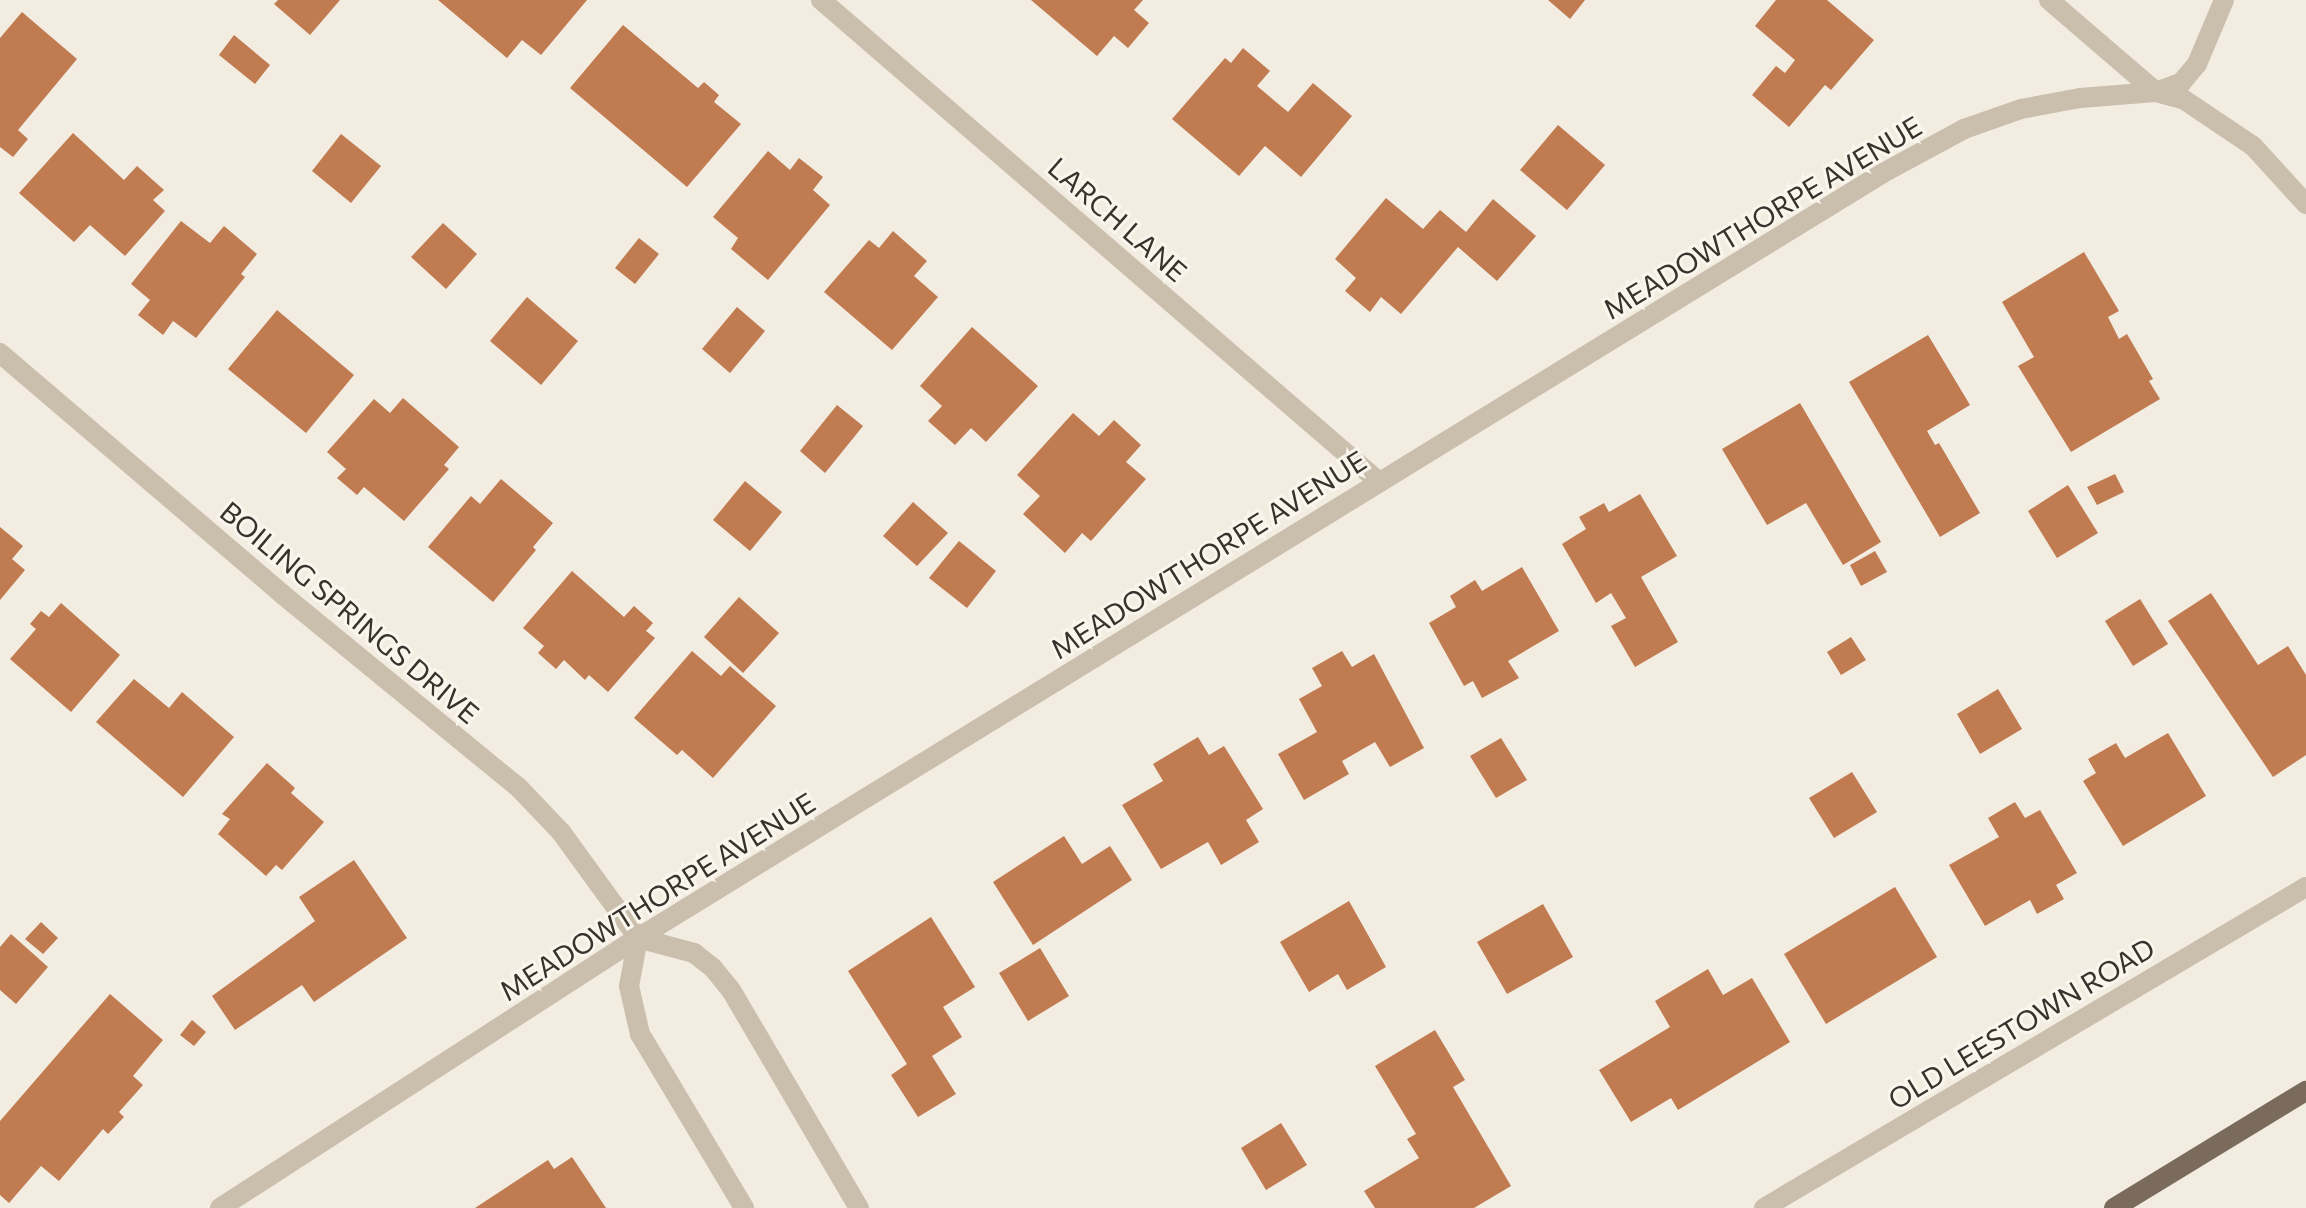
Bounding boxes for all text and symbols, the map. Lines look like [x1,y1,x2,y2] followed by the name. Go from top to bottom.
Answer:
[1597,108,1927,326] street label: MEADOWTHORPE AVENUE
[1042,150,1194,288] street label: LARCH LANE
[1044,443,1372,665] street label: MEADOWTHORPE AVENUE
[214,494,486,730] street label: BOILING SPRINGS DRIVE
[493,785,821,1007] street label: MEADOWTHORPE AVENUE
[1882,930,2160,1116] street label: OLD LEESTOWN ROAD

